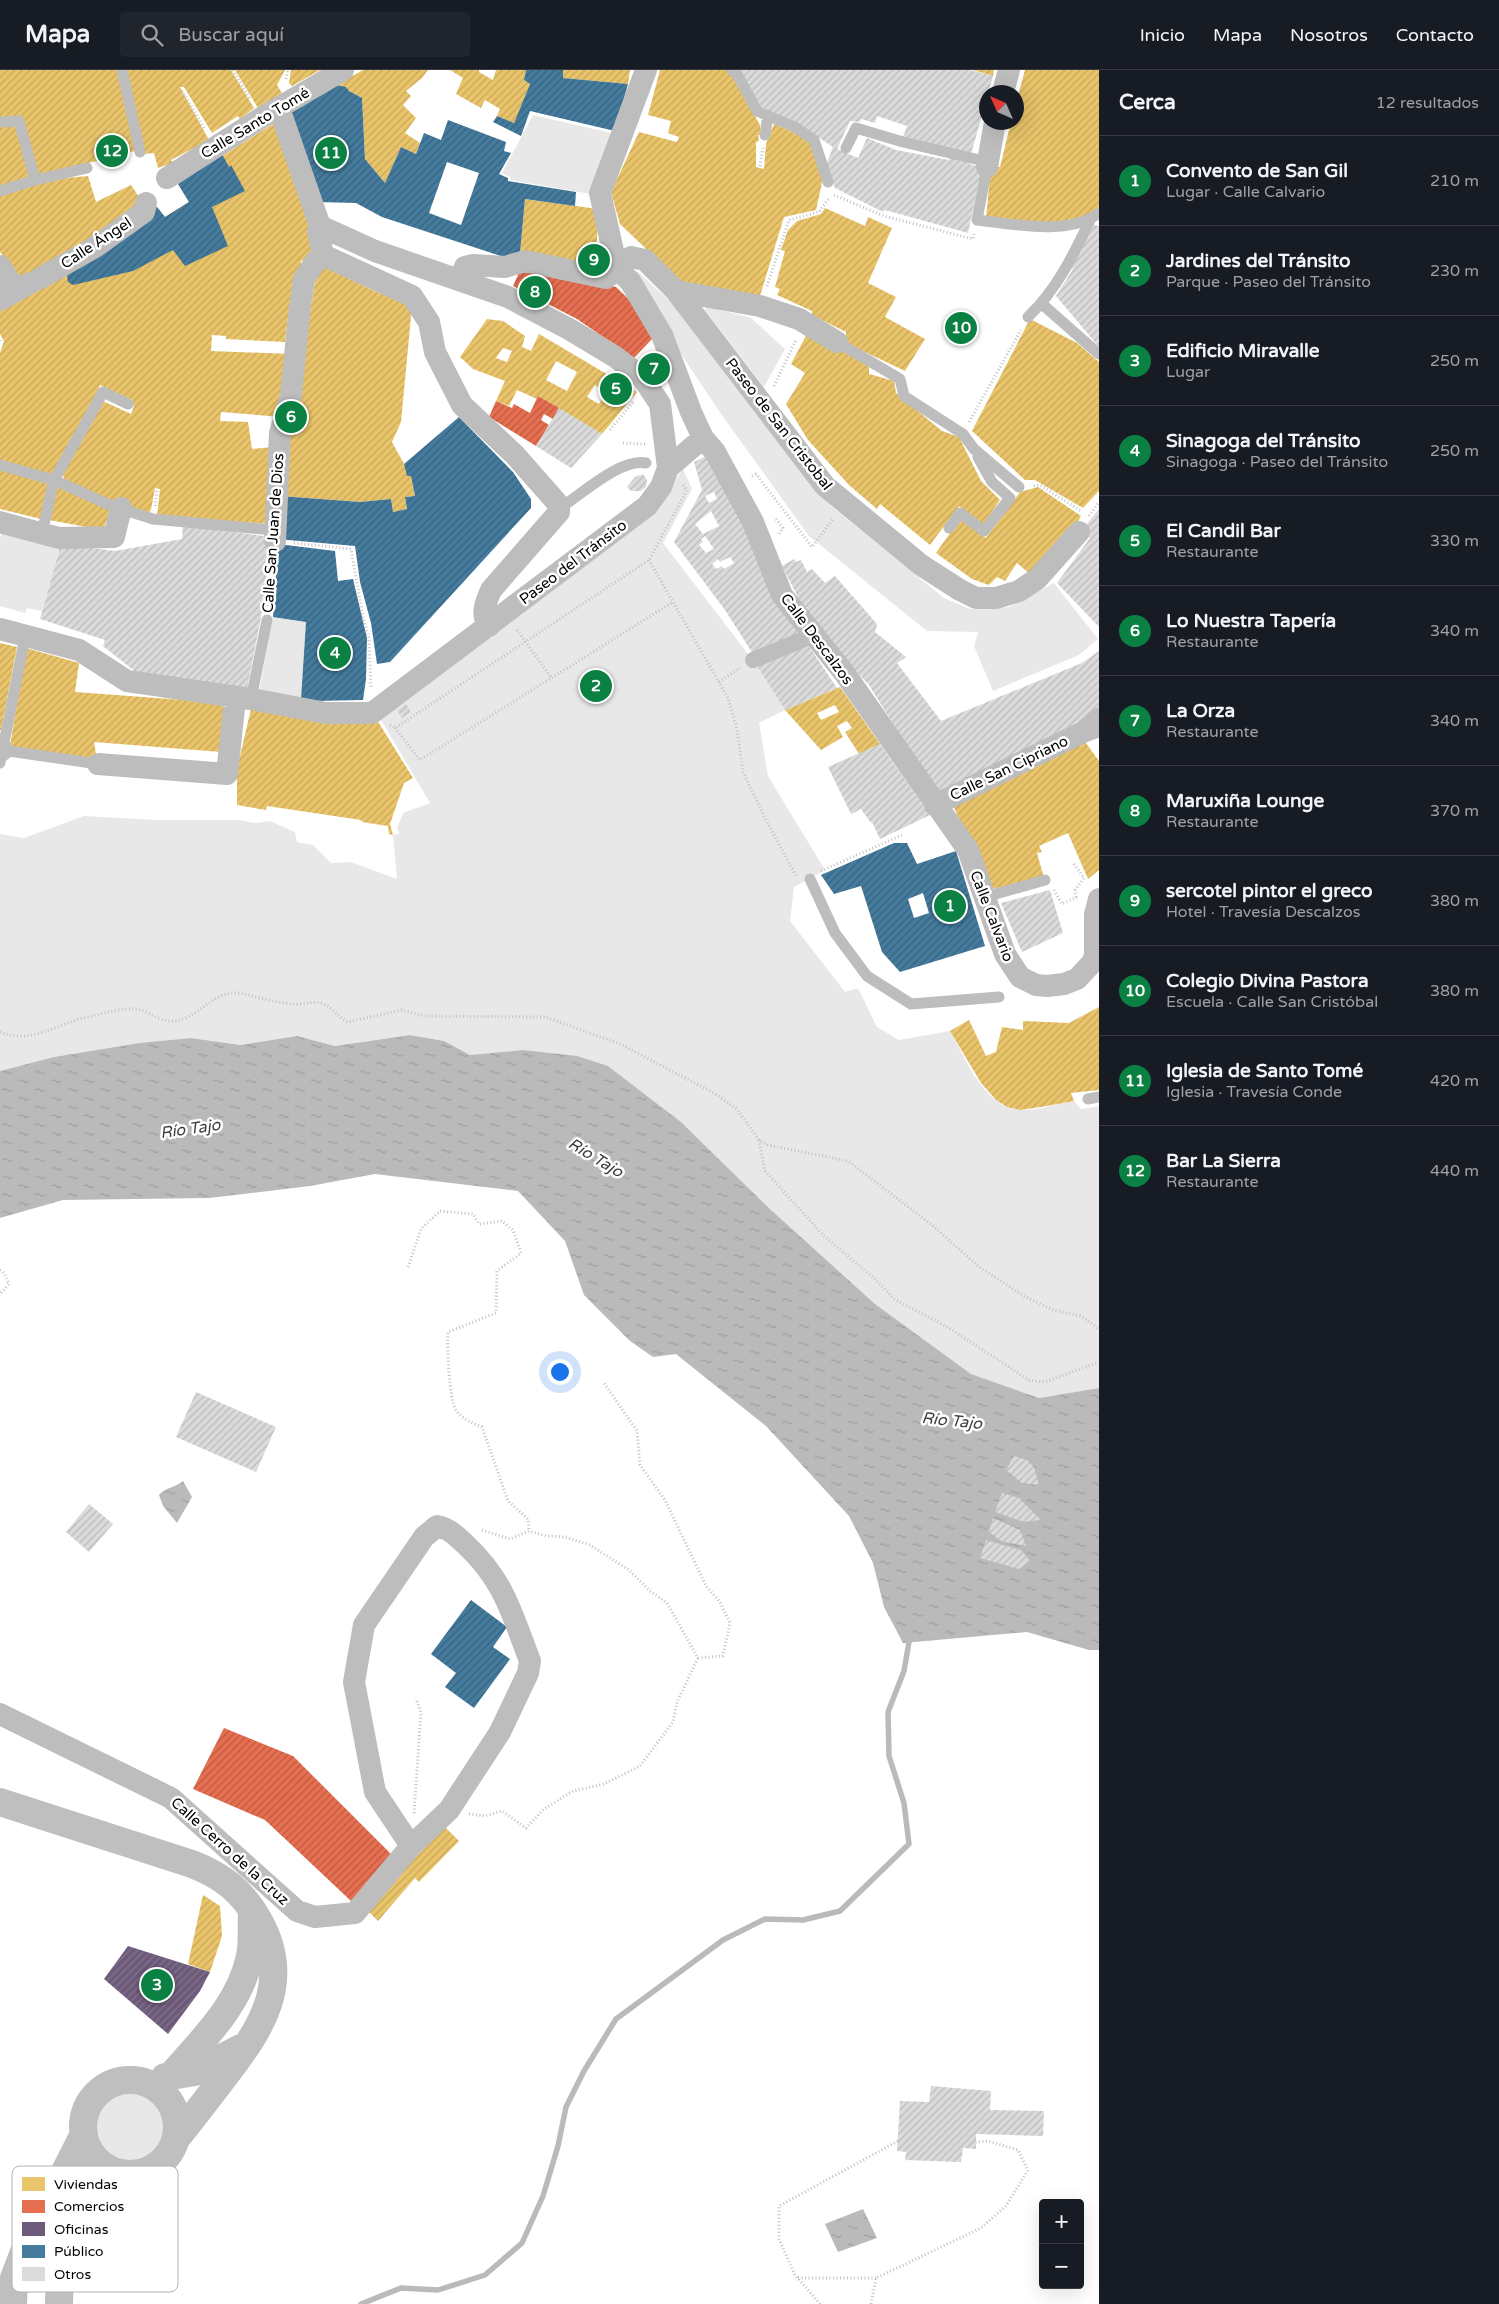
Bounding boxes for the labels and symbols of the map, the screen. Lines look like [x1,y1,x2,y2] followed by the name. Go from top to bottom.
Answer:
[197,83,313,163] street label: Calle Santo Tomé
[979,85,1024,130] north arrow
[96,132,128,170] pin: 12
[315,134,347,172] pin: 11
[57,213,135,273] street label: Calle Ángel
[578,241,610,279] pin: 9
[519,273,551,311] pin: 8
[945,309,977,347] pin: 10
[638,350,670,388] pin: 7
[722,354,836,494] street label: Paseo de San Cristobal
[600,370,632,408] pin: 5
[275,398,307,436] pin: 6
[258,453,288,613] street label: Calle San Juan de Dios
[516,516,630,608] street label: Paseo del Tránsito
[777,590,857,688] street label: Calle Descalzos
[319,634,351,672] pin: 4
[580,667,612,705] pin: 2
[947,732,1071,804] street label: Calle San Cipriano
[966,868,1018,964] street label: Calle Calvario
[934,887,966,925] pin: 1
[159,1115,223,1143] water label: Río Tajo
[564,1134,628,1183] water label: Río Tajo
[547,1359,573,1385] your location
[921,1408,984,1434] water label: Río Tajo
[167,1793,293,1909] street label: Calle Cerro de la Cruz
[141,1966,173,2004] pin: 3
[12,2166,178,2292] legend
[54,2176,118,2193] text: Viviendas
[54,2198,124,2215] text: Comercios
[54,2221,109,2238] text: Oficinas
[54,2243,104,2260] text: Público
[54,2266,91,2283] text: Otros

